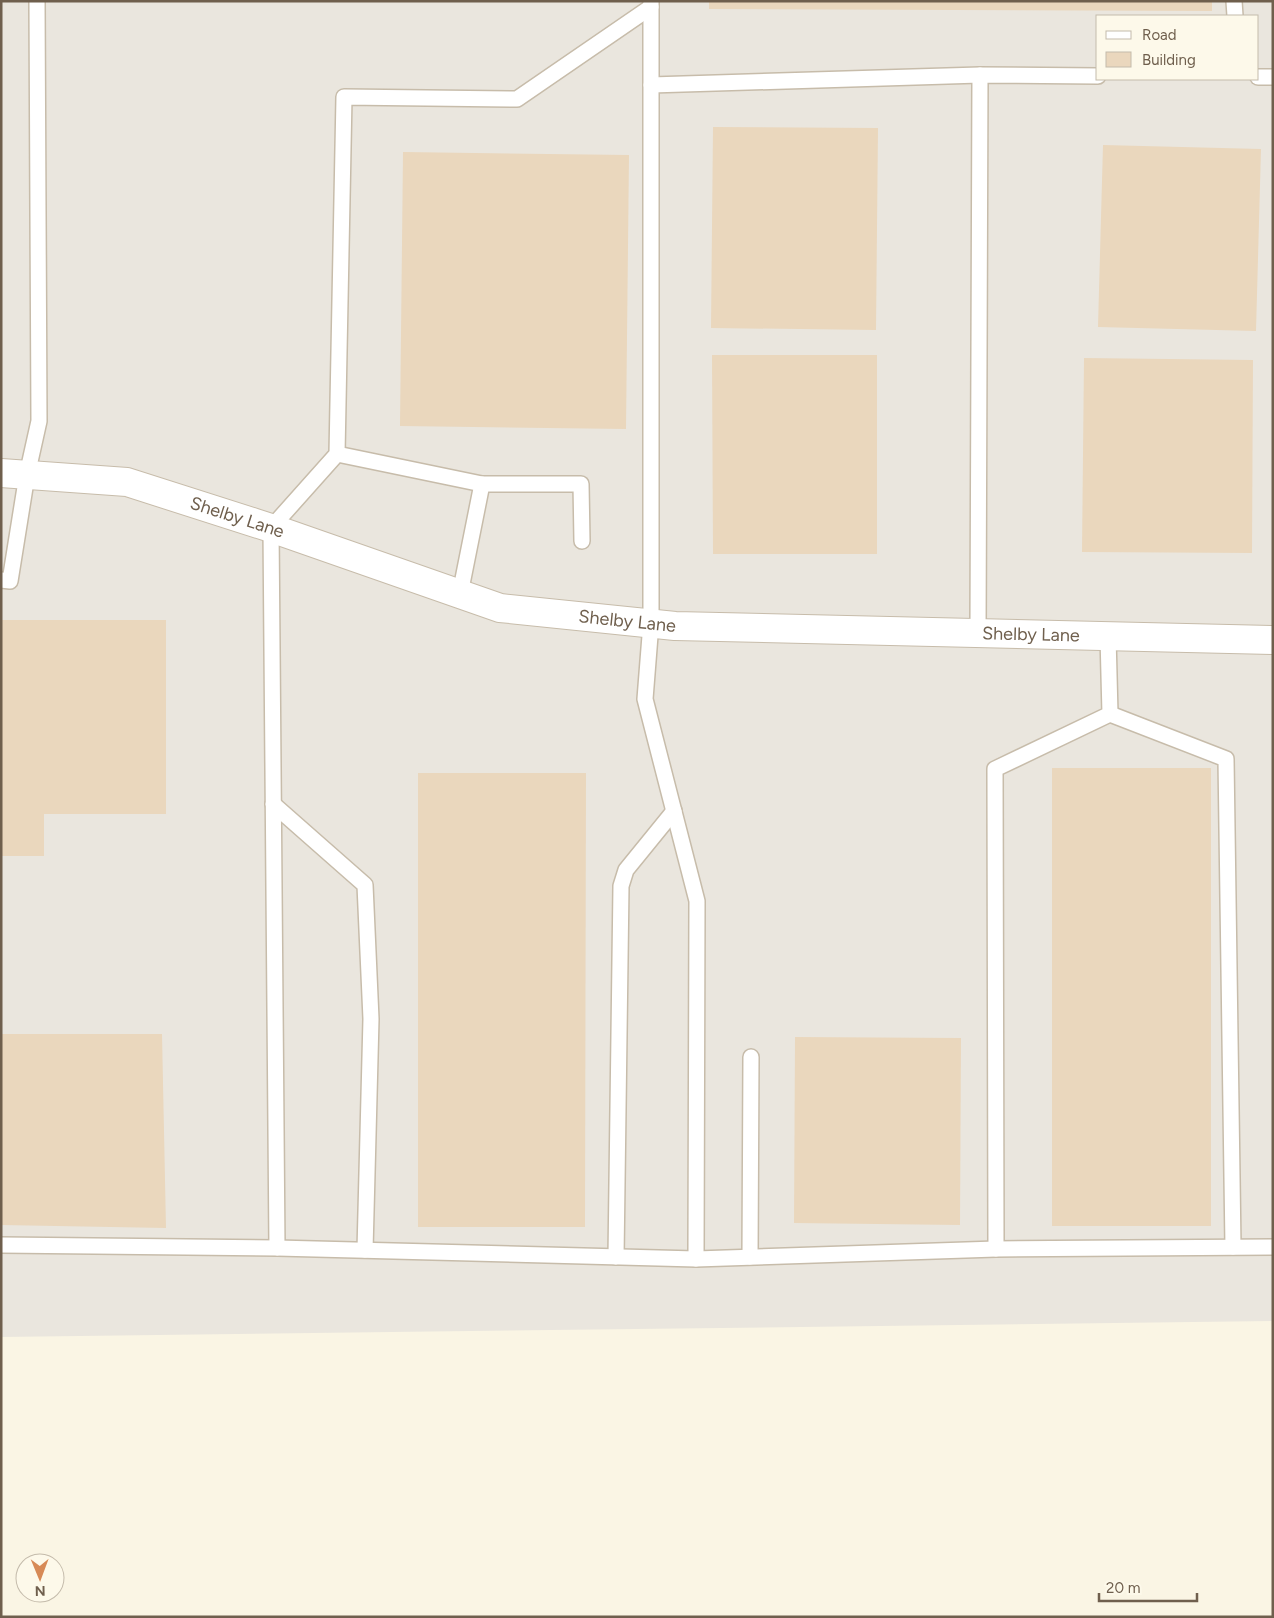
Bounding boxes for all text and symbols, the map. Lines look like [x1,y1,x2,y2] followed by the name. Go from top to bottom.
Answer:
[1096,15,1259,80] legend
[1142,26,1177,44] text: Road
[1142,51,1196,69] text: Building
[187,492,287,543] street label: Shelby Lane
[578,605,677,637] street label: Shelby Lane
[982,622,1080,646] street label: Shelby Lane
[15,1553,65,1603] north arrow
[1099,1570,1196,1602] scale bar
[1106,1579,1140,1597] text: 20 m
[35,1582,46,1599] text: N

